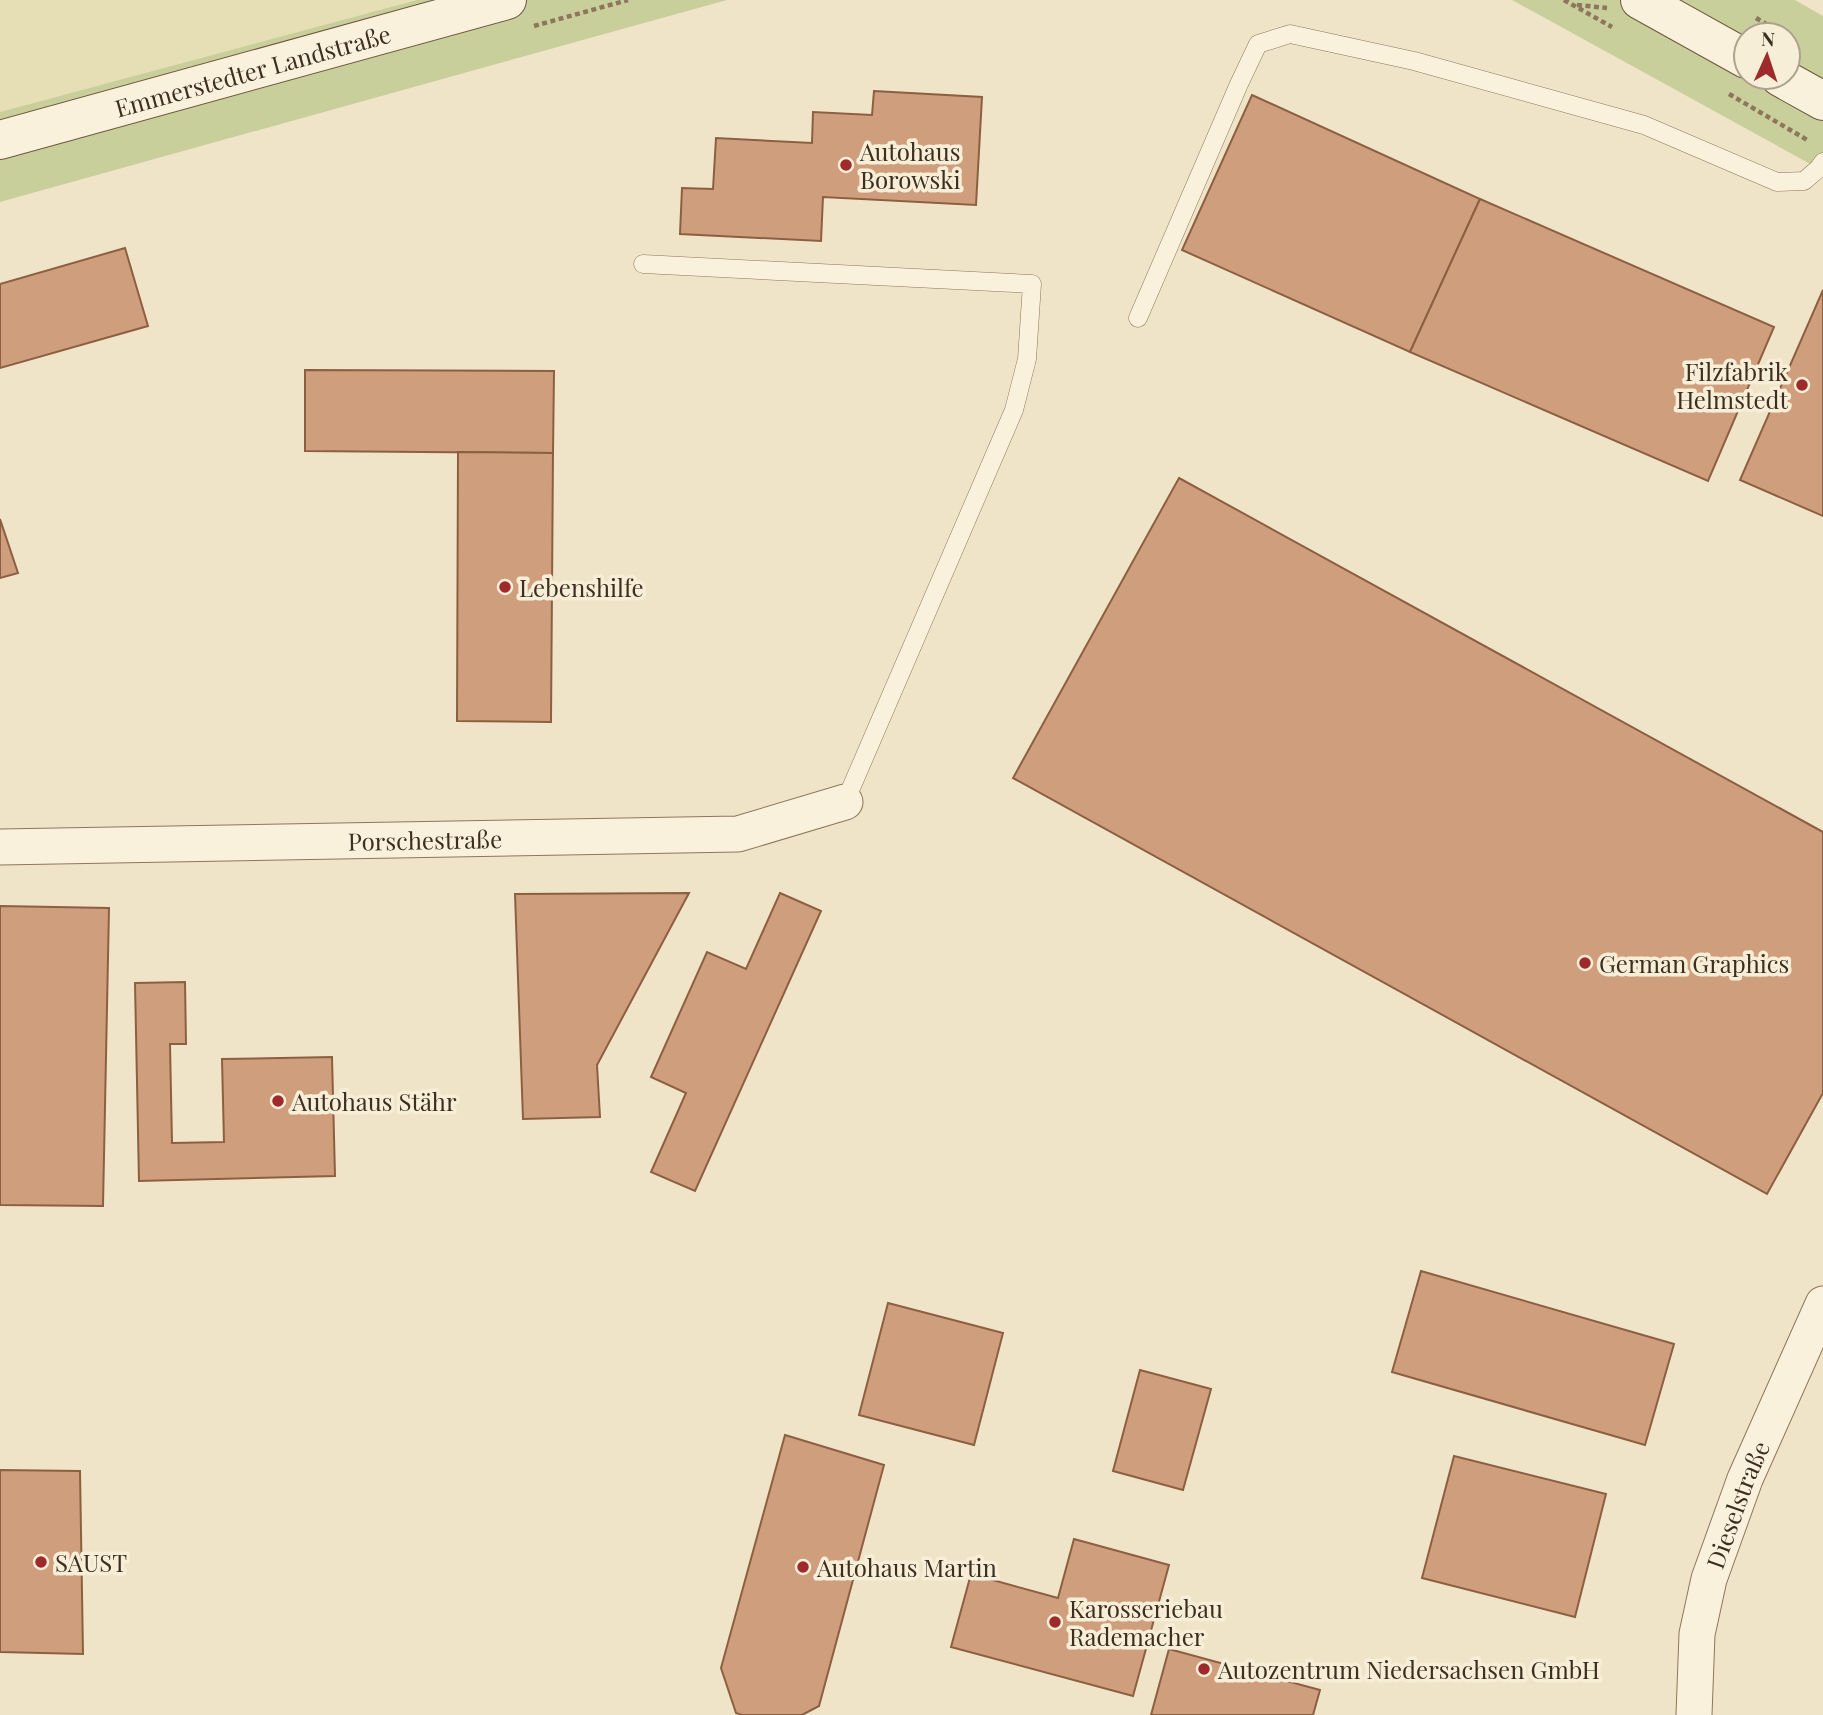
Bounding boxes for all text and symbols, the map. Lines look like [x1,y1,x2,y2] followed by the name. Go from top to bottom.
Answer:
[111,17,394,124] street label: Emmerstedter Landstraße
[1732,21,1802,91] north arrow
[1760,25,1776,51] text: N
[859,135,961,195] place label: Autohaus Borowski
[838,157,854,173] marker: Autohaus Borowski
[1676,355,1789,415] place label: Filzfabrik Helmstedt
[1794,377,1810,393] marker: Filzfabrik Helmstedt
[519,571,644,603] place label: Lebenshilfe
[497,579,513,595] marker: Lebenshilfe
[347,822,502,857] street label: Porschestraße
[1599,947,1789,979] place label: German Graphics
[1577,955,1593,971] marker: German Graphics
[291,1085,457,1117] place label: Autohaus Stähr
[270,1093,286,1109] marker: Autohaus Stähr
[1698,1435,1776,1573] street label: Dieselstraße
[55,1546,127,1578] place label: SAUST
[816,1551,997,1583] place label: Autohaus Martin
[33,1554,49,1570] marker: SAUST
[795,1559,811,1575] marker: Autohaus Martin
[1069,1592,1223,1652] place label: Karosseriebau Rademacher
[1047,1614,1063,1630] marker: Karosseriebau Rademacher
[1217,1653,1600,1685] place label: Autozentrum Niedersachsen GmbH
[1196,1661,1212,1677] marker: Autozentrum Niedersachsen GmbH

